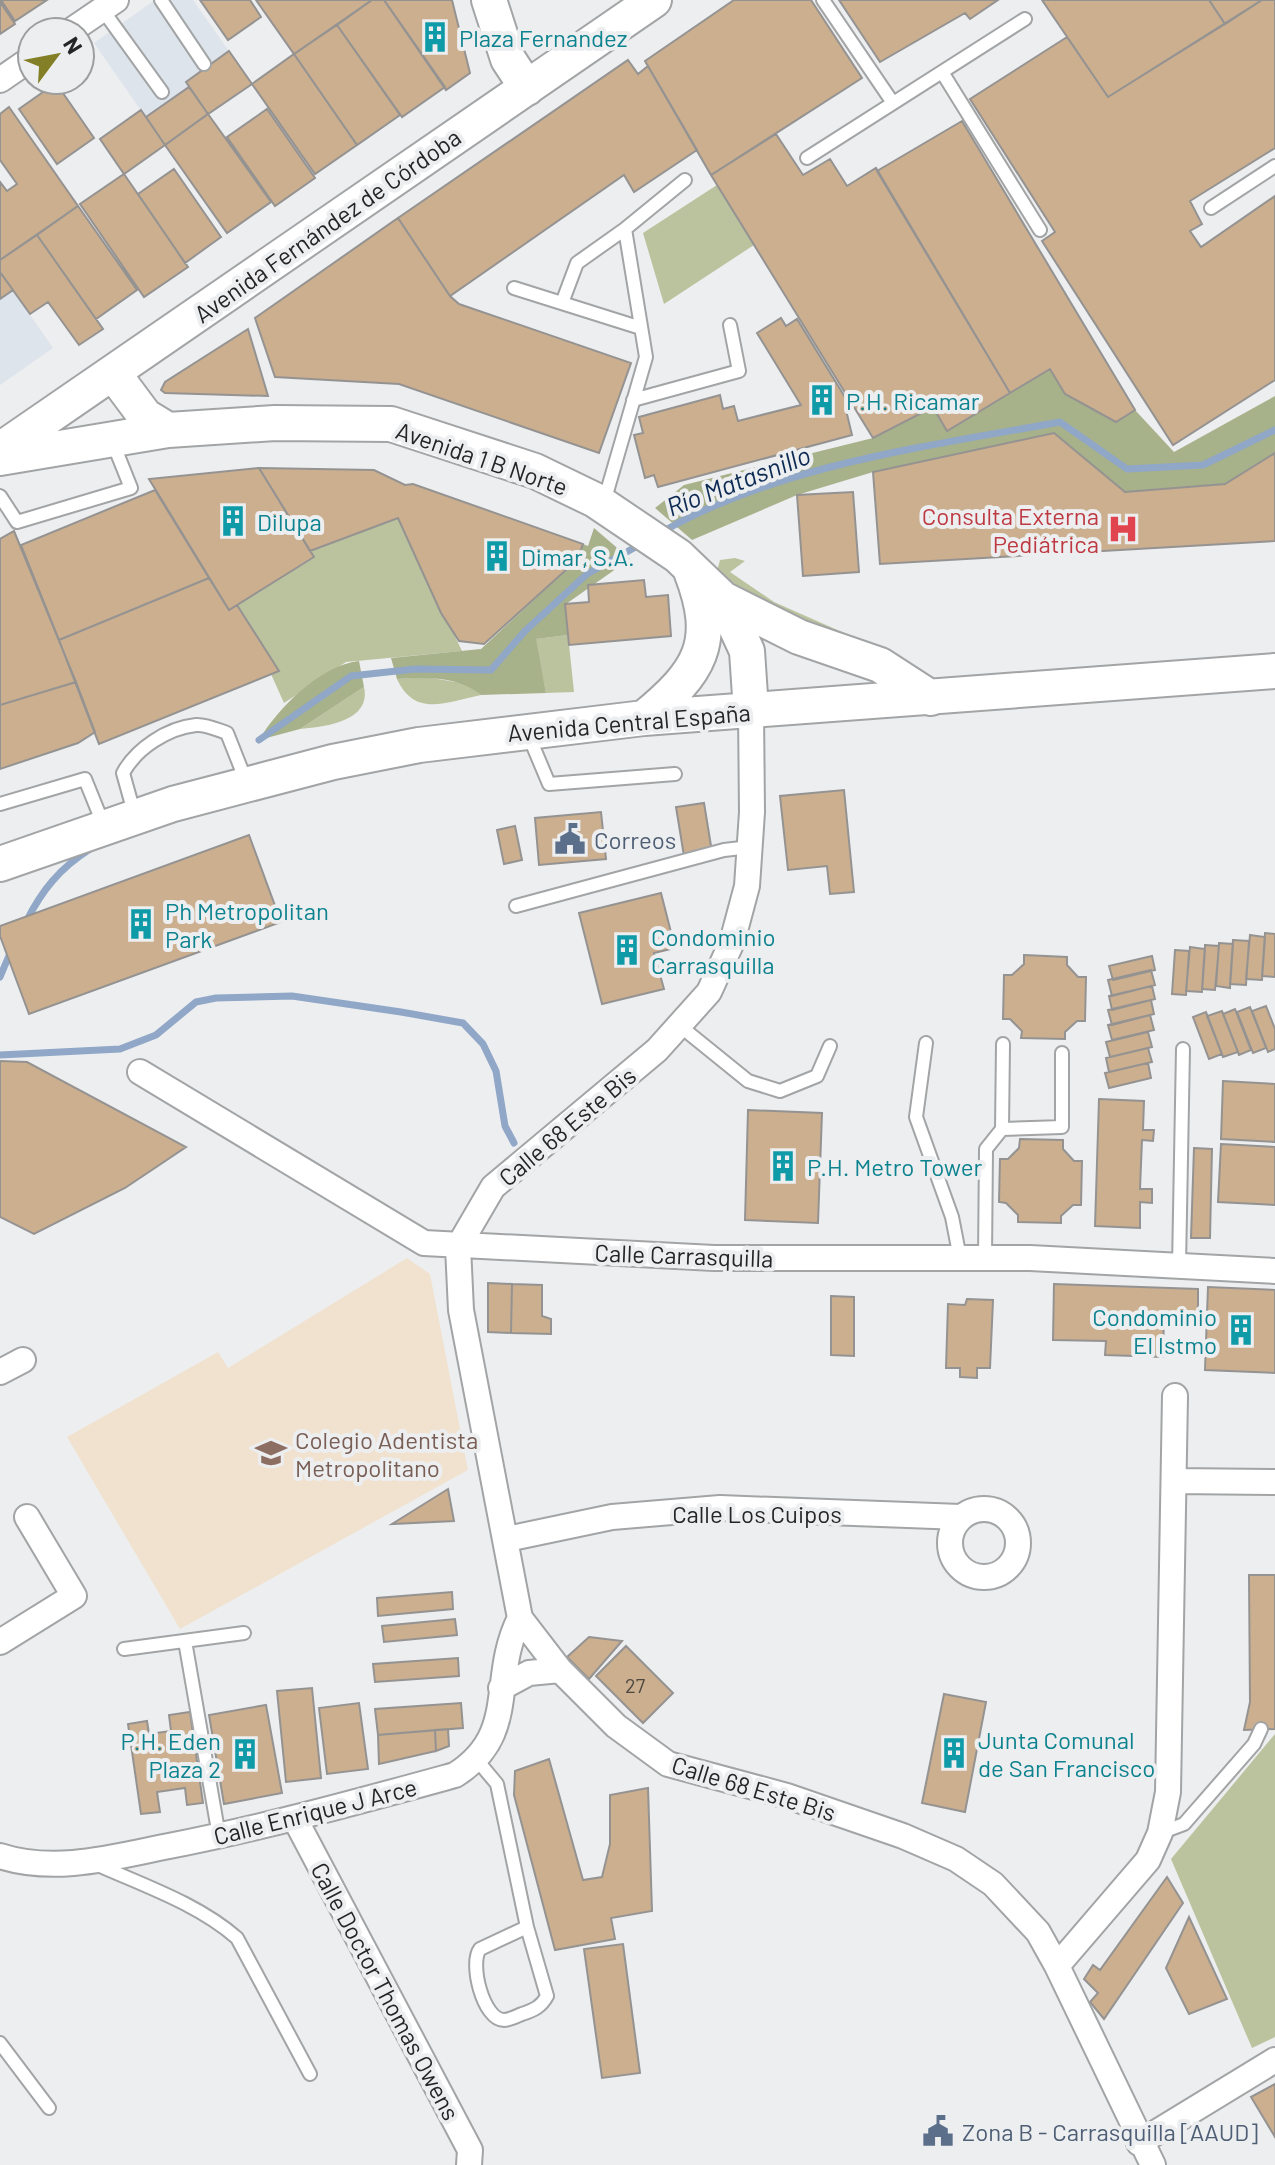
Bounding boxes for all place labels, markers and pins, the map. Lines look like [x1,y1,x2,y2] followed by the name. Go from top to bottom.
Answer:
[418,20,452,54] building icon: Plaza Fernandez
[459,23,627,52] place label: Plaza Fernandez
[805,383,839,417] building icon: P.H. Ricamar
[846,386,980,415] place label: P.H. Ricamar
[922,501,1099,558] place label: Consulta Externa Pediátrica
[216,504,250,538] building icon: Dilupa
[257,507,322,536] place label: Dilupa
[1106,512,1140,546] hospital icon: Consulta Externa Pediátrica
[480,539,514,573] building icon: Dimar, S.A.
[521,542,635,571] place label: Dimar, S.A.
[553,822,587,856] public building icon: Correos
[594,825,676,854] place label: Correos
[165,896,329,953] place label: Ph Metropolitan Park
[124,907,158,941] building icon: Ph Metropolitan Park
[651,922,776,979] place label: Condominio Carrasquilla
[610,933,644,967] building icon: Condominio Carrasquilla
[766,1149,800,1183] building icon: P.H. Metro Tower
[807,1152,982,1181] place label: P.H. Metro Tower
[1092,1302,1217,1359] place label: Condominio El Istmo
[1224,1313,1258,1347] building icon: Condominio El Istmo
[295,1425,478,1482] place label: Colegio Adentista Metropolitano
[254,1436,288,1470] school or university icon: Colegio Adentista Metropolitano
[978,1725,1155,1782] place label: Junta Comunal de San Francisco
[120,1726,221,1783] place label: P.H. Eden Plaza 2
[937,1736,971,1770] building icon: Junta Comunal de San Francisco
[228,1737,262,1771] building icon: P.H. Eden Plaza 2
[921,2114,955,2148] public building icon: Zona B - Carrasquilla [AAUD]
[962,2117,1258,2146] place label: Zona B - Carrasquilla [AAUD]

